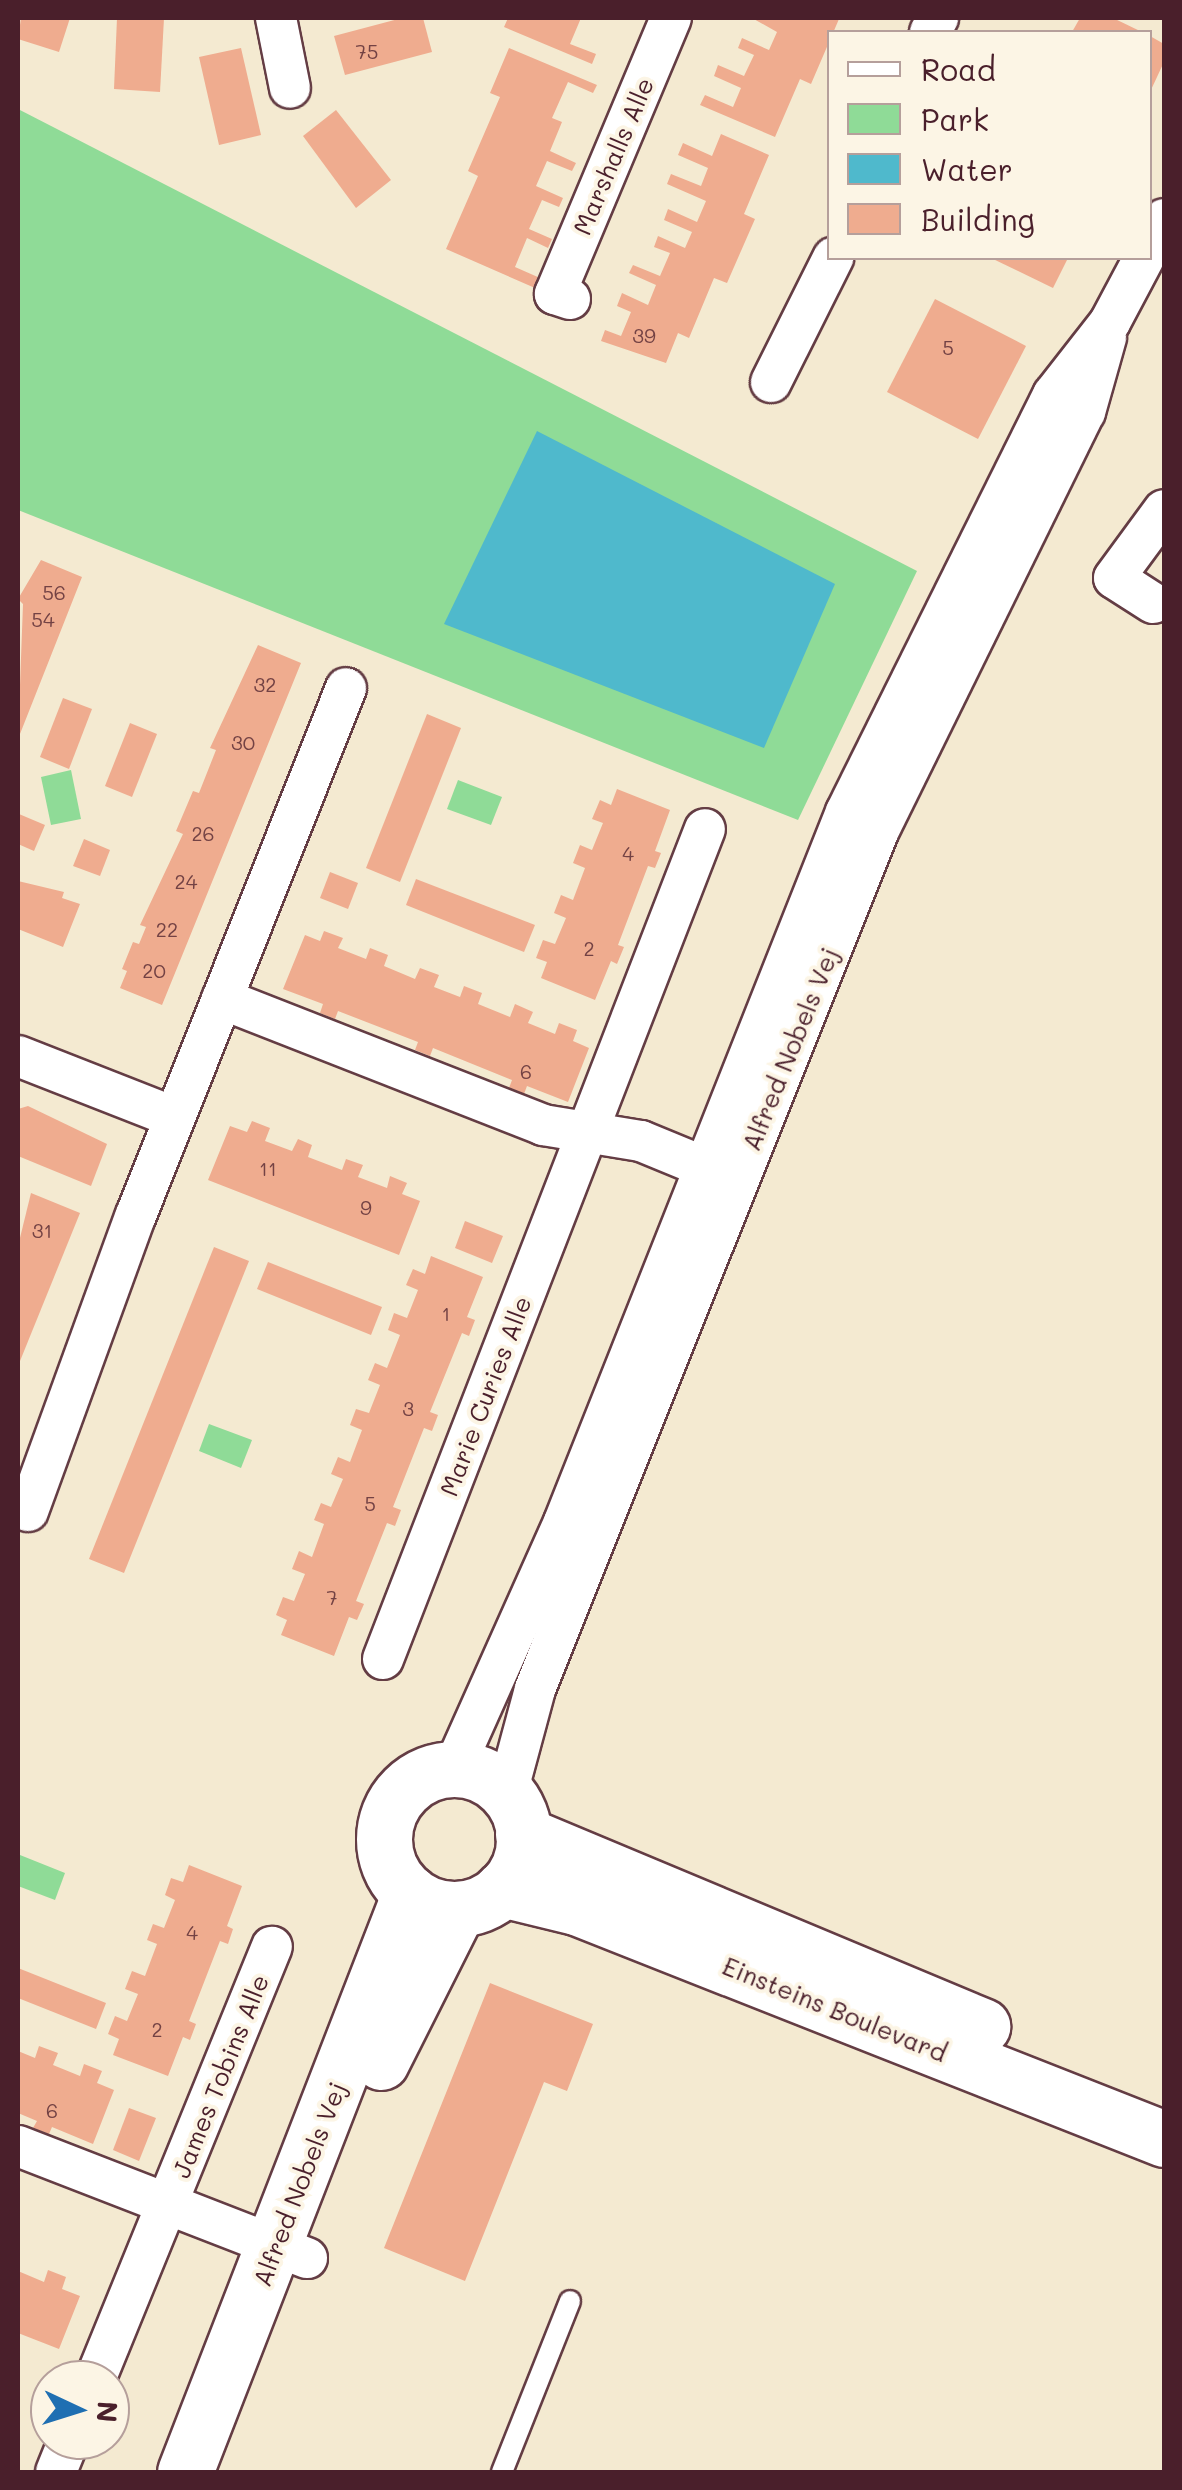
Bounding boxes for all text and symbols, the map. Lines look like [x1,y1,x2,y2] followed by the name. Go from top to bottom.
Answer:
[827,30,1152,260] legend
[356,39,378,63] house number: 75
[921,49,996,89] text: Road
[566,73,660,239] street label: Marshalls Alle
[921,99,989,139] text: Park
[921,149,1013,189] text: Water
[921,199,1035,239] text: Building
[632,323,656,347] house number: 39
[942,335,954,359] house number: 5
[42,580,66,604] house number: 56
[31,607,55,631] house number: 54
[254,672,276,696] house number: 32
[231,730,255,754] house number: 30
[191,821,215,845] house number: 26
[622,841,634,865] house number: 4
[175,869,197,893] house number: 24
[156,917,178,941] house number: 22
[583,936,595,960] house number: 2
[736,943,844,1155] street label: Alfred Nobels Vej
[142,958,166,982] house number: 20
[520,1059,532,1083] house number: 6
[259,1156,277,1180] house number: 11
[360,1195,372,1219] house number: 9
[32,1218,52,1242] house number: 31
[433,1292,537,1500] street label: Marie Curies Alle
[442,1301,450,1325] house number: 1
[402,1396,414,1420] house number: 3
[364,1491,376,1515] house number: 5
[326,1585,338,1609] house number: 7
[186,1920,198,1944] house number: 4
[719,1950,951,2068] street label: Einsteins Boulevard
[166,1970,274,2182] street label: James Tobins Alle
[151,2017,163,2041] house number: 2
[246,2078,352,2290] street label: Alfred Nobels Vej
[46,2098,58,2122] house number: 6
[30,2360,130,2460] north arrow
[89,2400,127,2424] text: N

